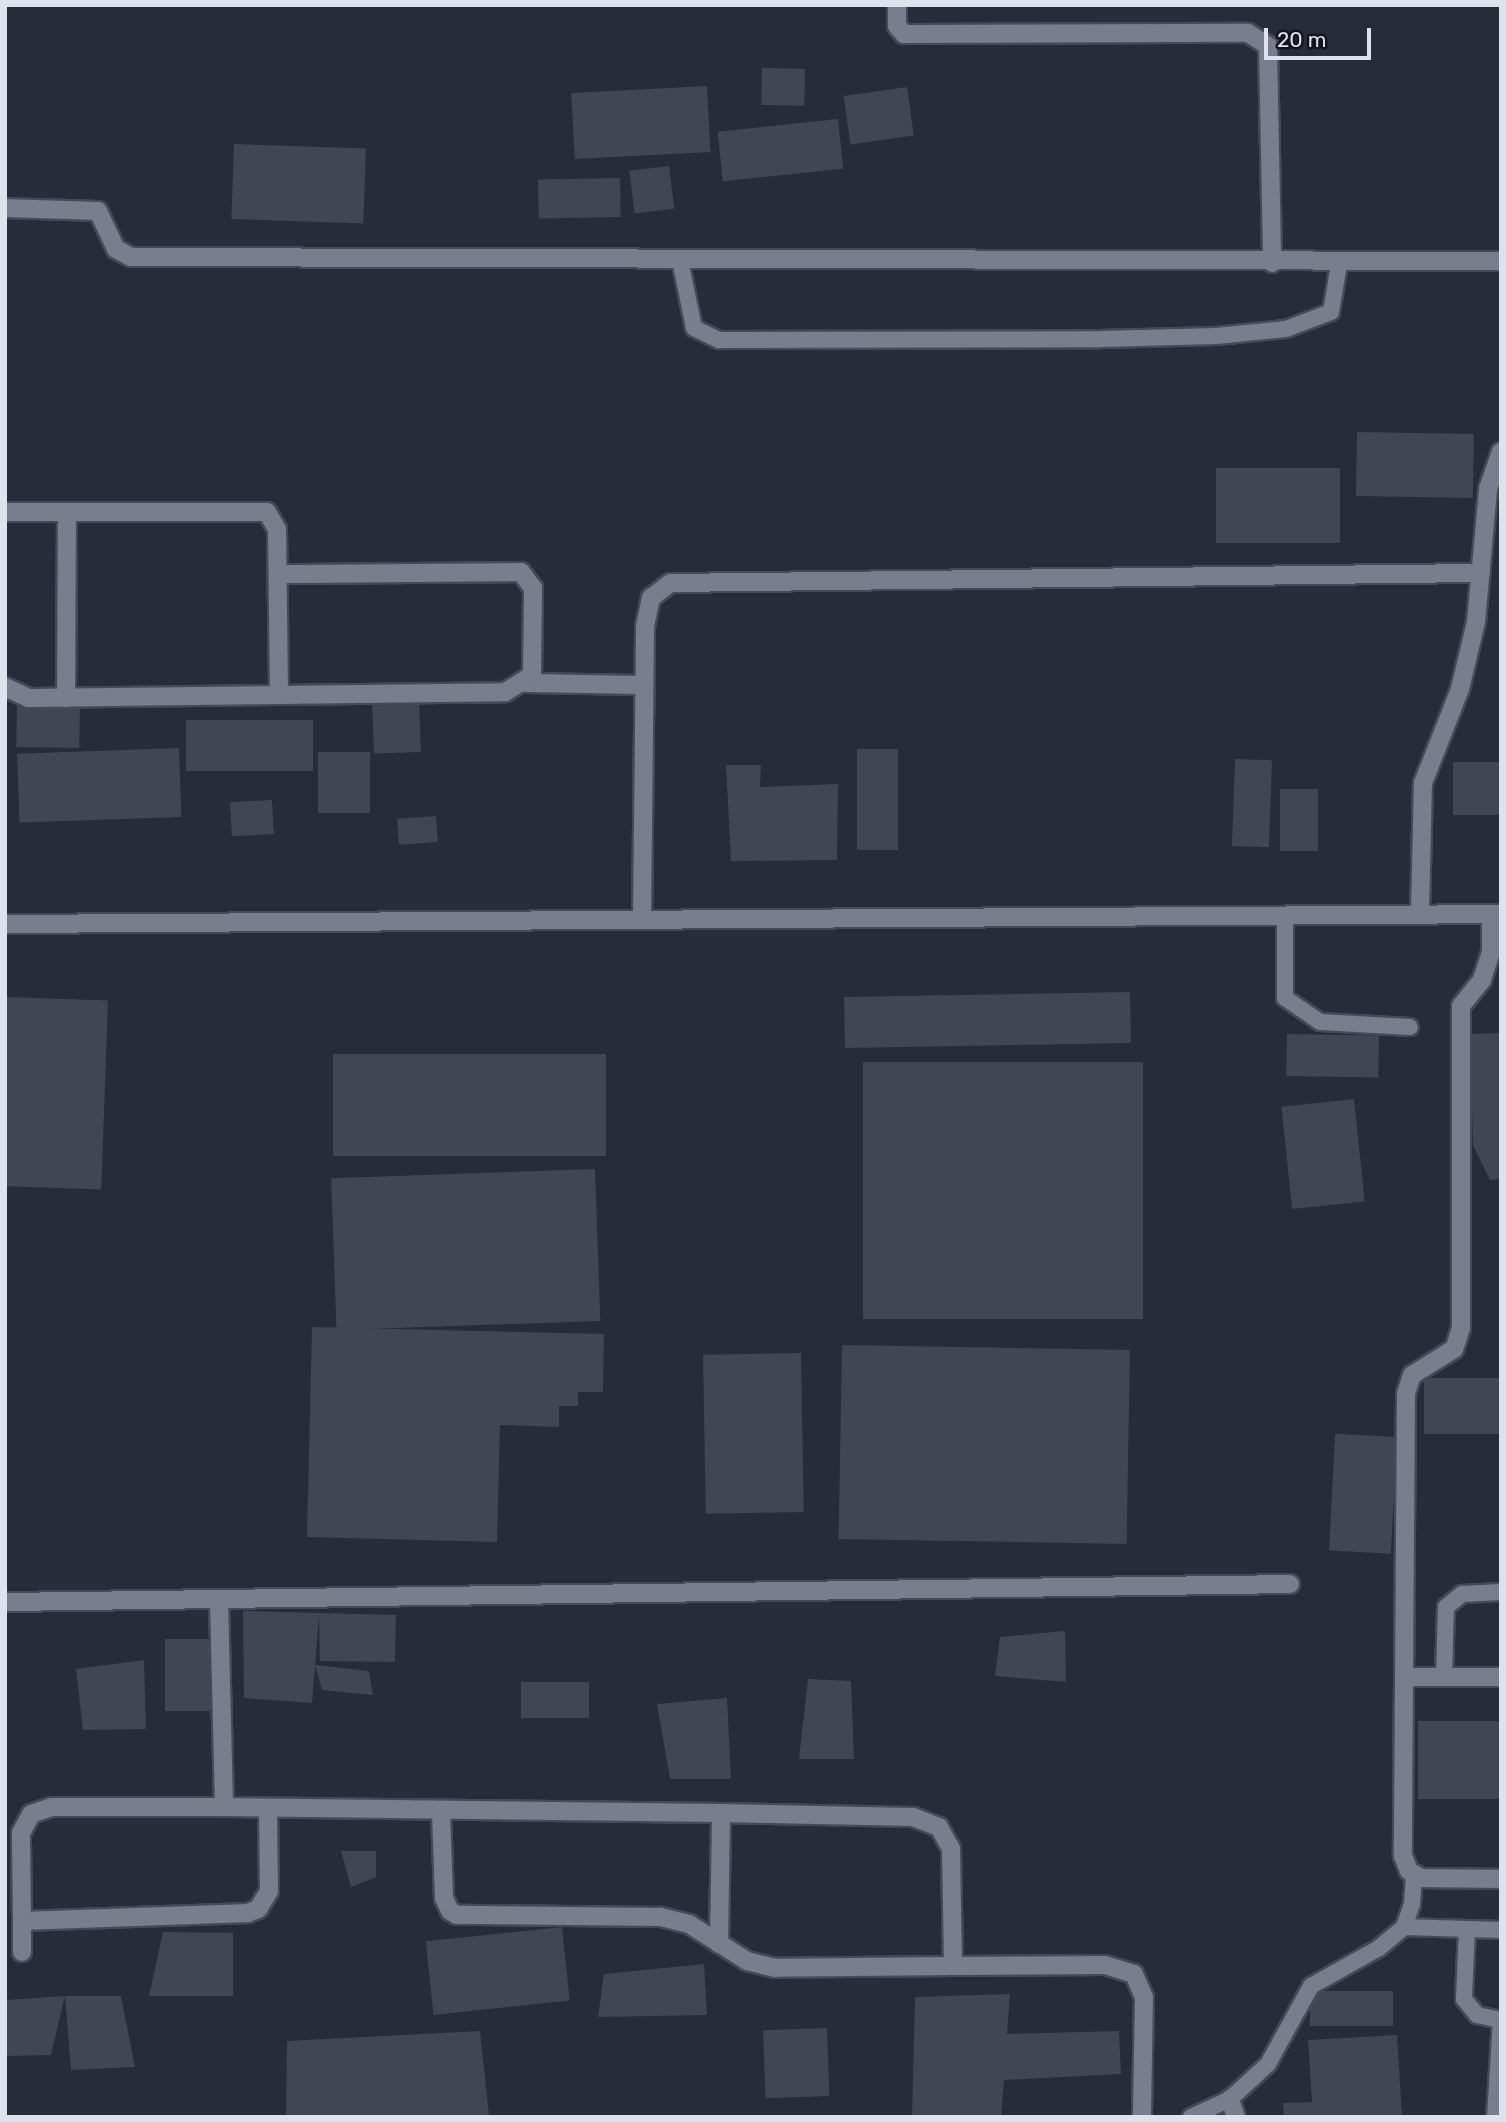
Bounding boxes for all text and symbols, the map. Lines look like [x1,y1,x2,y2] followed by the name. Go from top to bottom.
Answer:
[1268,14,1375,58] scale bar
[1277,27,1326,52] text: 20 m

